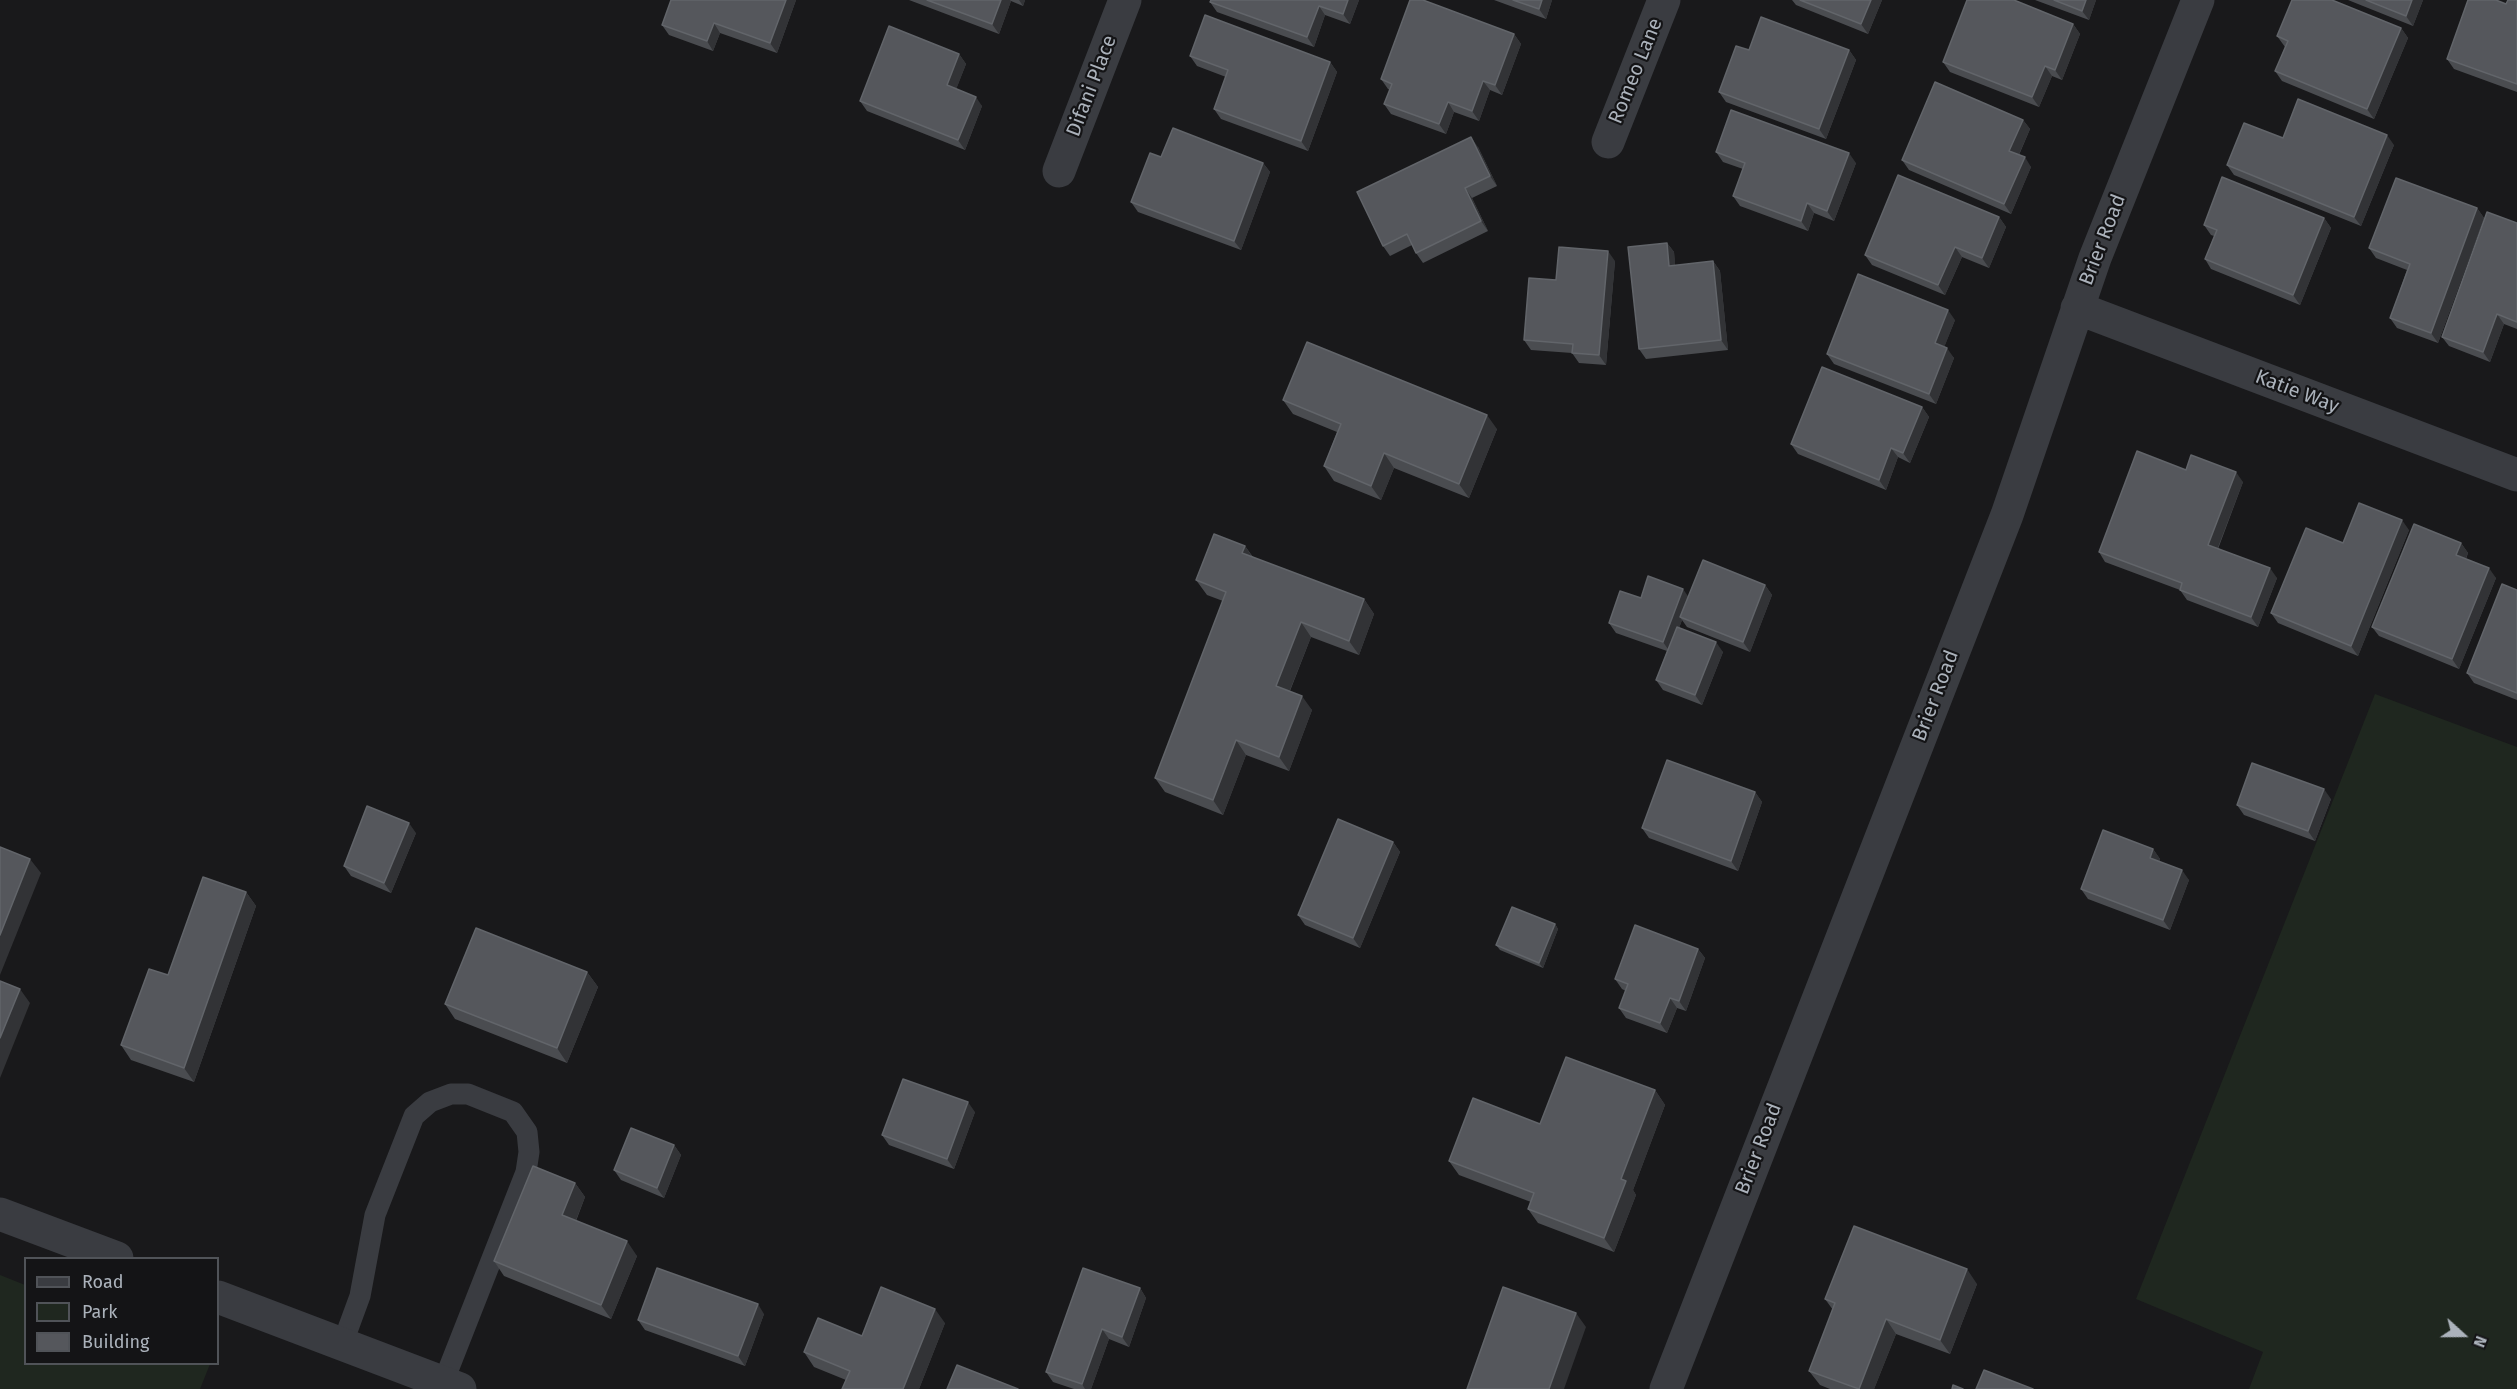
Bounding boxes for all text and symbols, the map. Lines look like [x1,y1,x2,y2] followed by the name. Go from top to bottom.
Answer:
[1604,15,1668,127] street label: Romeo Lane
[1062,32,1122,140] street label: Difani Place
[2075,191,2131,289] street label: Brier Road
[2252,365,2342,419] street label: Katie Way
[1908,647,1964,745] street label: Brier Road
[1731,1100,1787,1198] street label: Brier Road
[24,1257,219,1365] legend
[82,1271,124,1293] text: Road
[82,1301,117,1323] text: Park
[2433,1305,2493,1365] north arrow
[82,1331,149,1353] text: Building
[2470,1333,2491,1350] text: N

